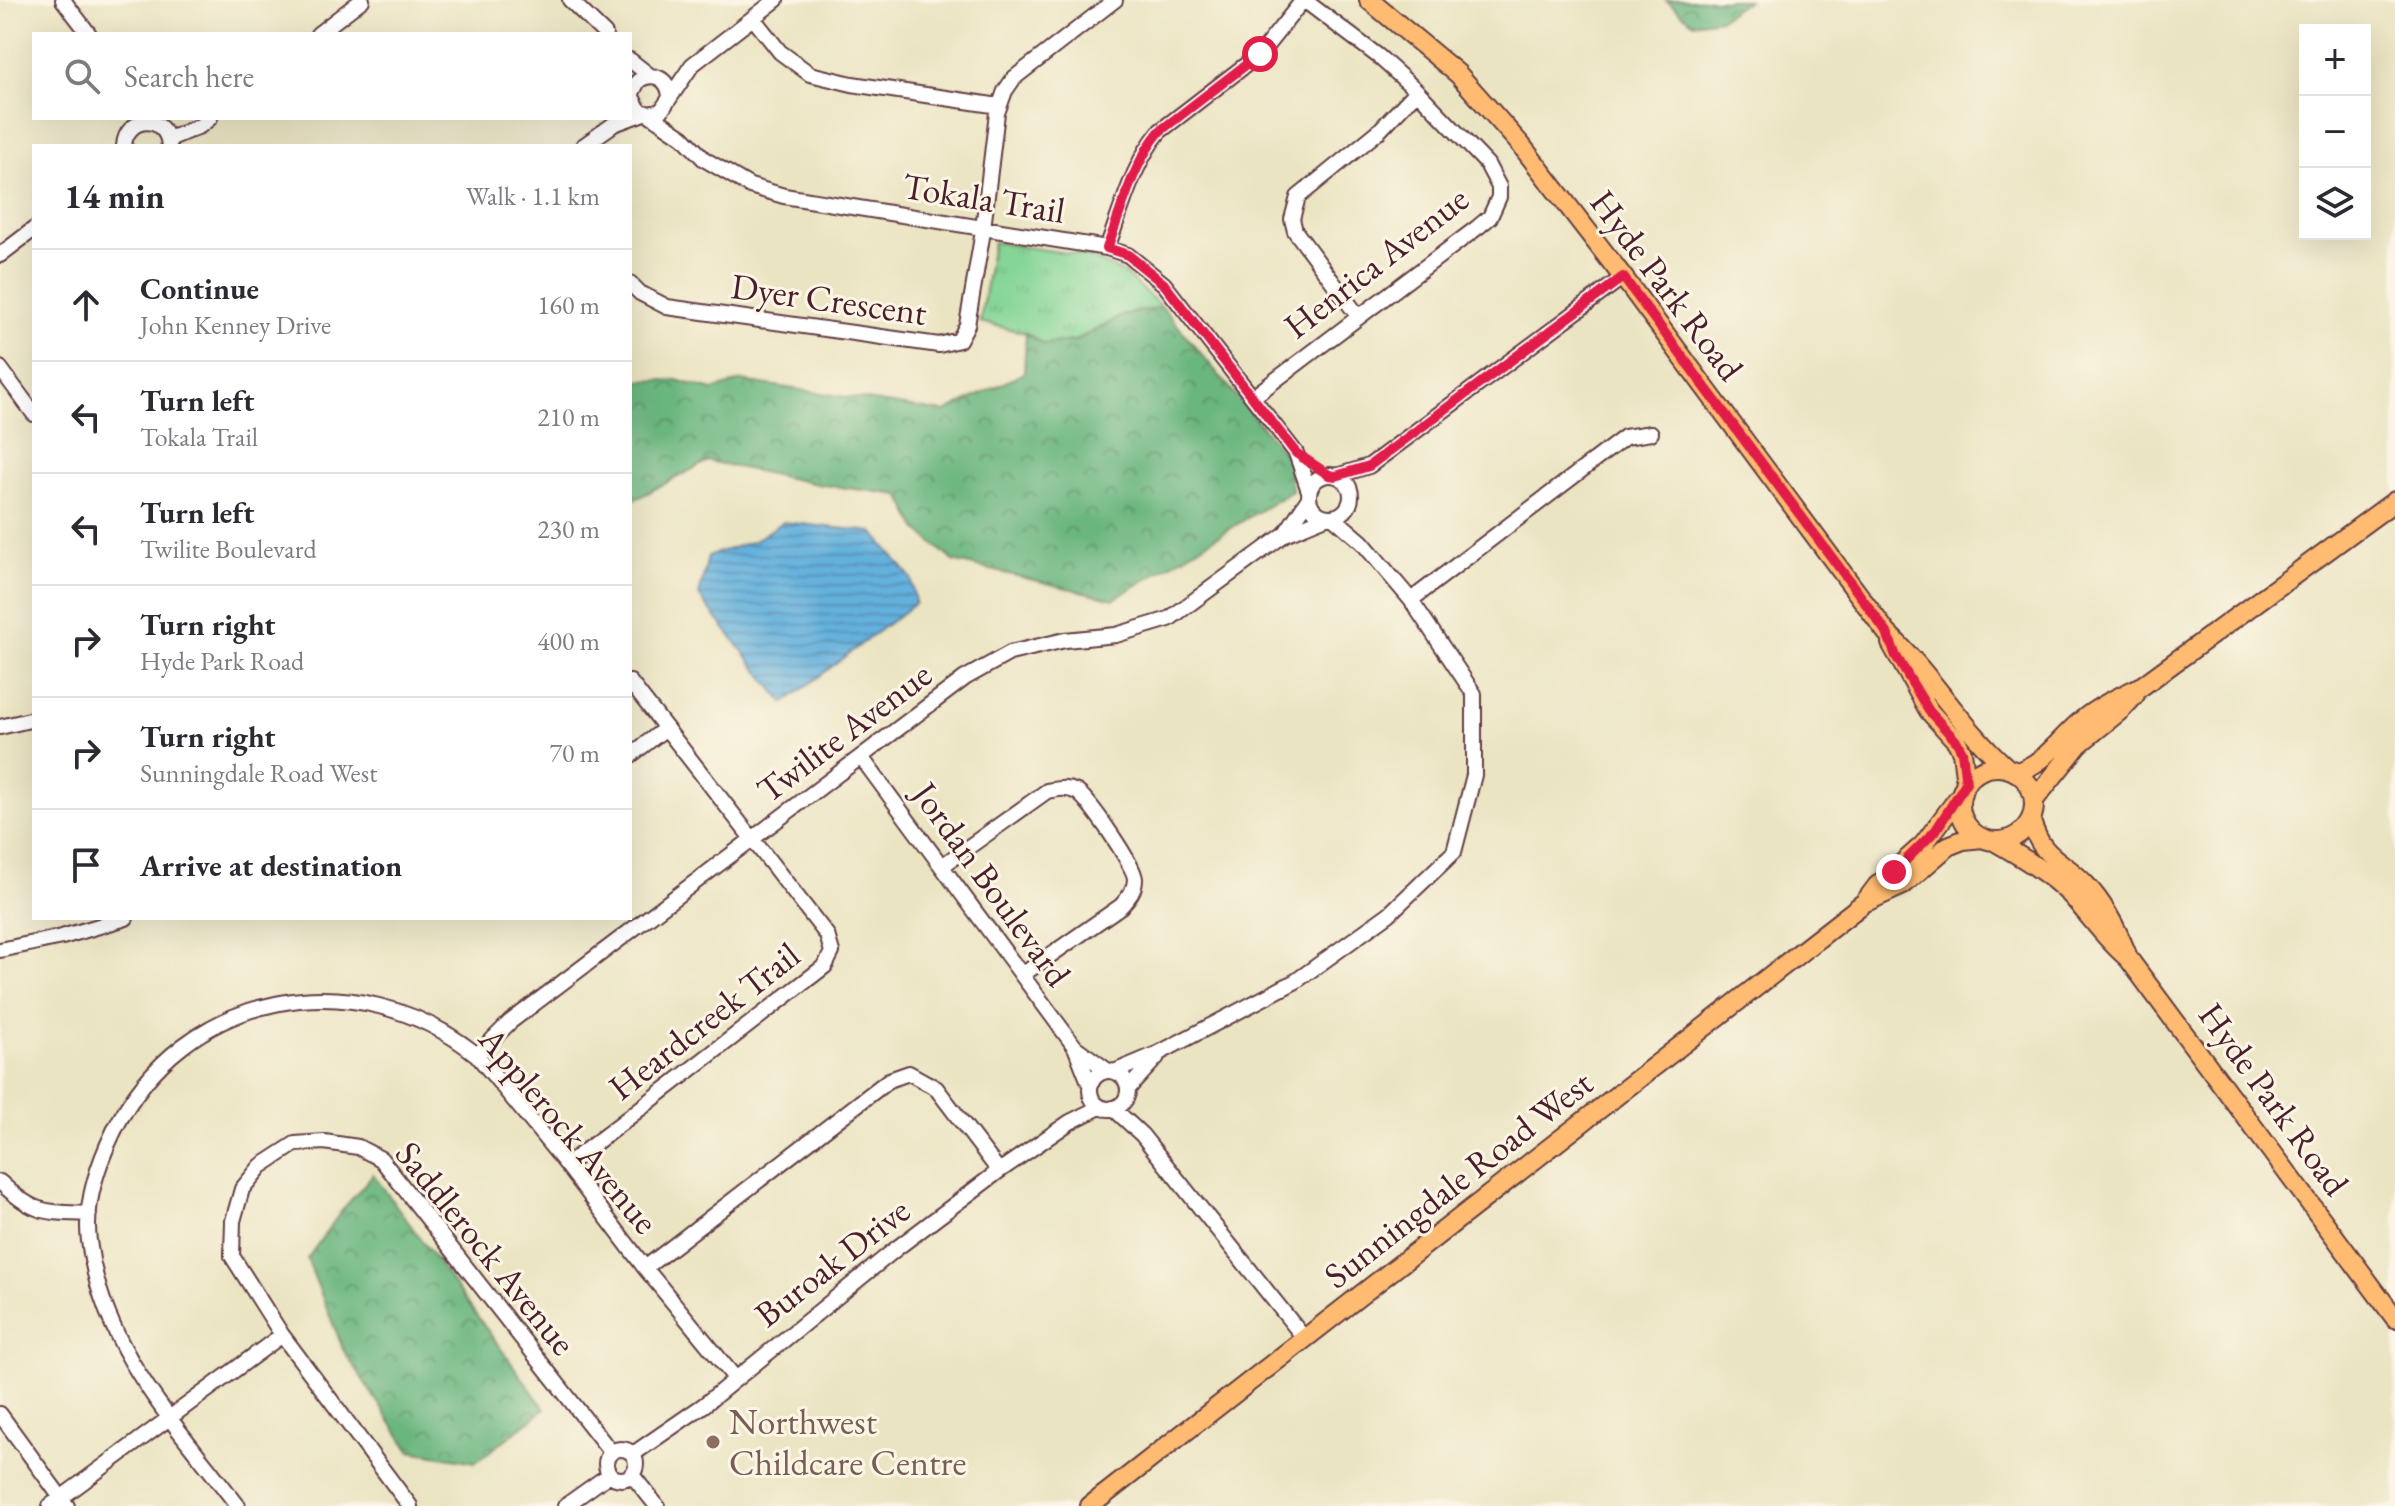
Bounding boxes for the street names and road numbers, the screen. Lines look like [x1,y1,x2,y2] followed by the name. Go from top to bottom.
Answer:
[900,162,1068,234] street label: Tokala Trail
[1274,175,1478,349] street label: Henrica Avenue
[1580,180,1755,391] street label: Hyde Park Road
[728,262,930,336] street label: Dyer Crescent
[747,651,941,813] street label: Twilite Avenue
[900,770,1082,996] street label: Jordan Boulevard
[599,932,809,1110] street label: Heardcreek Trail
[2188,993,2360,1205] street label: Hyde Park Road
[468,1016,669,1243] street label: Applerock Avenue
[1314,1059,1602,1299] street label: Sunningdale Road West
[385,1131,587,1365] street label: Saddlerock Avenue
[745,1187,919,1337] street label: Buroak Drive

